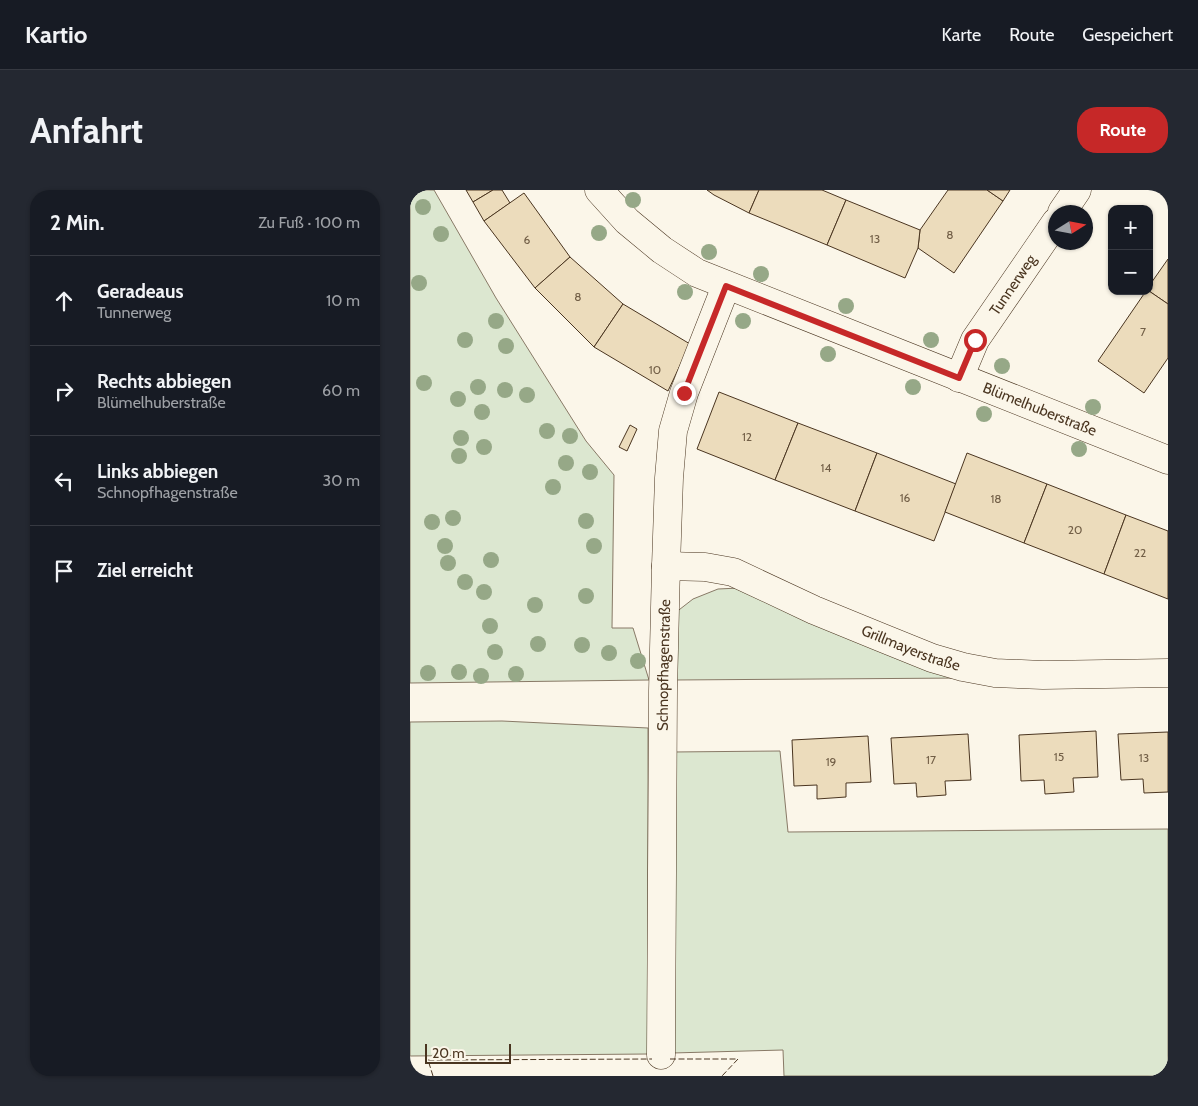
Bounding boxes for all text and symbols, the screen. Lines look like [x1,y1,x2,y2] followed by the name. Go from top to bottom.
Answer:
[25,20,88,49] text: Kartio
[942,24,981,46] text: Karte
[1009,24,1054,46] text: Route
[1082,24,1173,46] text: Gespeichert
[1077,107,1168,153] button: Route
[30,109,143,152] text: Anfahrt
[1048,205,1093,250] north arrow
[1108,205,1153,295] map controls
[1108,205,1153,250] button: +
[50,210,104,235] text: 2 Min.
[258,213,360,232] text: Zu Fuß · 100 m
[946,227,954,242] house number: 8
[870,231,880,246] house number: 13
[524,232,531,247] house number: 6
[1108,250,1153,295] button: −
[986,251,1040,319] street label: Tunnerweg
[97,280,183,303] text: Geradeaus
[50,287,78,315] icon: ahead
[574,289,582,304] house number: 8
[326,291,360,310] text: 10 m
[97,303,171,322] text: Tunnerweg
[1140,324,1146,339] house number: 7
[964,329,987,352] route start
[649,362,661,377] house number: 10
[97,370,231,393] text: Rechts abbiegen
[50,377,78,405] icon: right
[980,378,1100,440] street label: Blümelhuberstraße
[322,381,360,400] text: 60 m
[673,382,696,405] route end
[97,393,226,412] text: Blümelhuberstraße
[742,429,752,444] house number: 12
[97,460,218,483] text: Links abbiegen
[821,460,831,475] house number: 14
[50,467,78,495] icon: left
[323,471,360,490] text: 30 m
[97,483,238,502] text: Schnopfhagenstraße
[900,490,911,505] house number: 16
[990,491,1002,506] house number: 18
[1068,522,1082,537] house number: 20
[1134,545,1146,560] house number: 22
[50,557,78,585] icon: arrive
[97,559,193,582] text: Ziel erreicht
[654,599,674,731] street label: Schnopfhagenstraße
[859,621,963,675] street label: Grillmayerstraße
[1054,749,1064,764] house number: 15
[1139,750,1149,765] house number: 13
[926,752,936,767] house number: 17
[826,754,837,769] house number: 19
[425,1041,511,1064] scale bar
[432,1044,465,1062] text: 20 m

